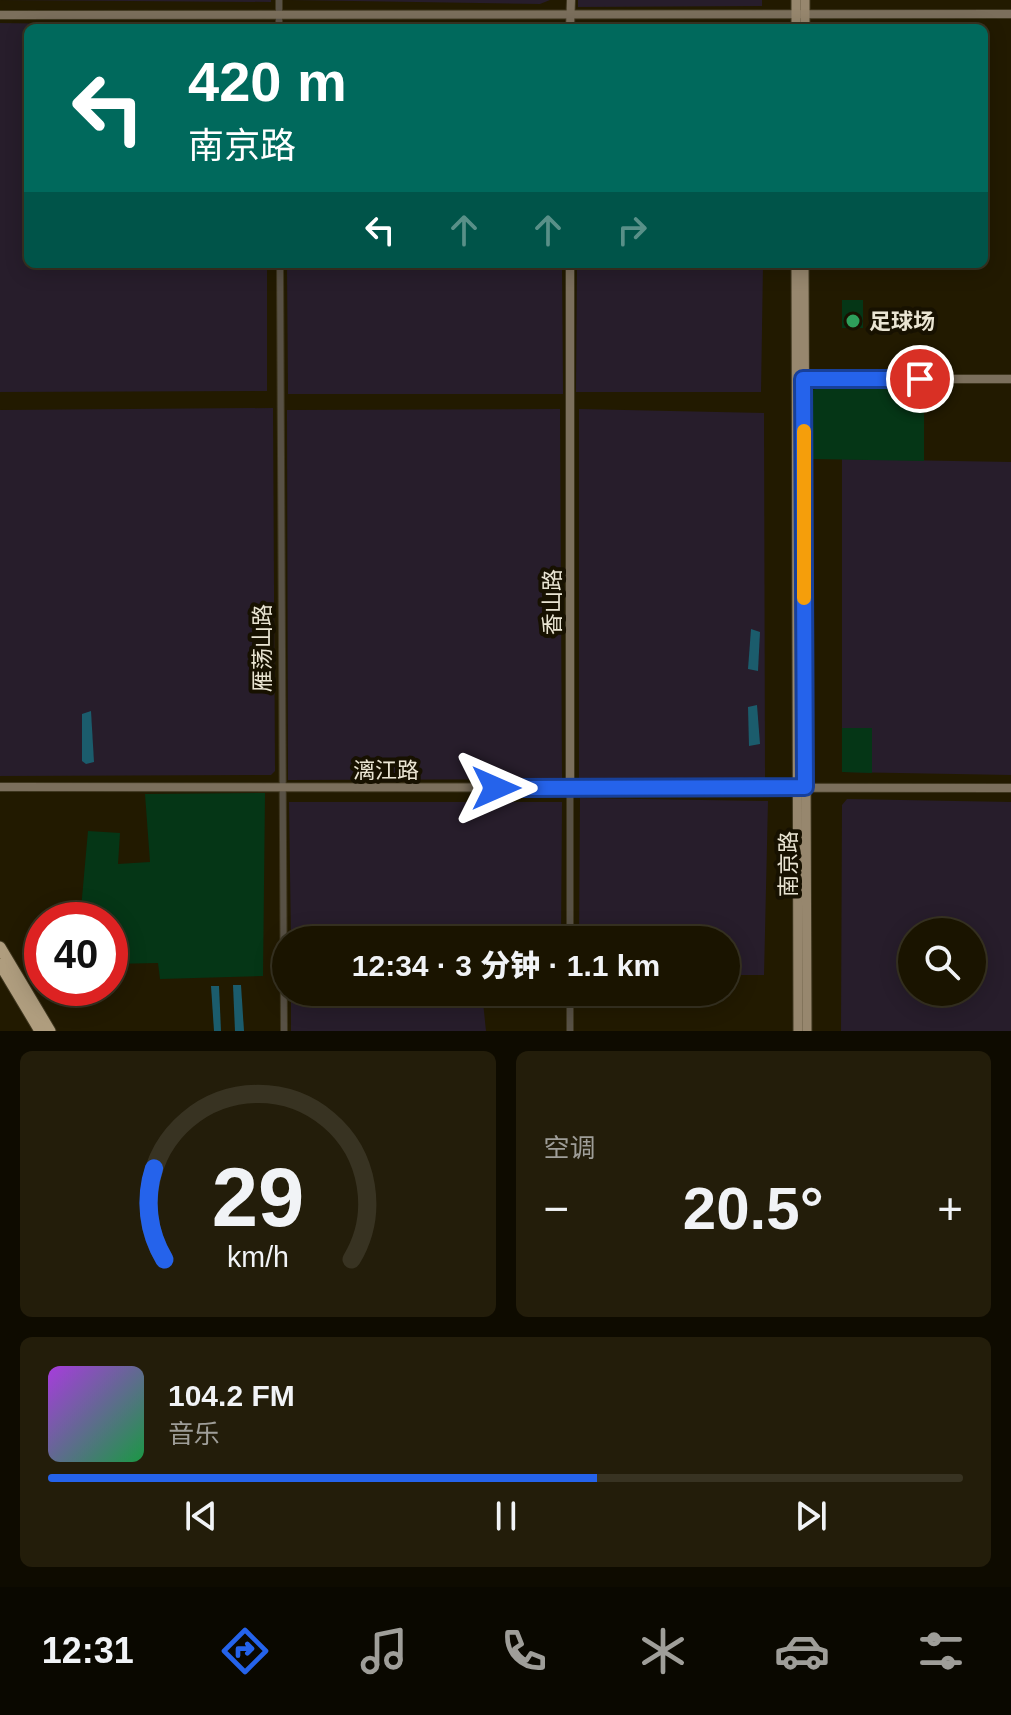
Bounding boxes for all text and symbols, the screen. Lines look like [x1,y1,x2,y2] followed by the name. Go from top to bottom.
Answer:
[188,50,347,113] text: 420 m
[56,56,160,160] icon: left
[188,125,296,166] text: 南京路
[358,208,402,252] icon: left
[442,208,486,252] icon: ahead
[526,208,570,252] icon: ahead
[610,208,654,252] icon: right
[869,309,935,334] place label: 足球场
[844,312,862,330] marker: 足球场
[886,345,954,413] pin
[898,357,942,401] icon: arrive
[540,569,565,635] street label: 香山路
[250,604,275,692] street label: 雁荡山路
[454,746,538,830] position arrow
[353,758,419,783] street label: 漓江路
[776,831,801,897] street label: 南京路
[24,902,128,1006] speed limit sign: 40
[898,918,986,1006] map controls
[898,918,986,1006] button: search
[352,949,660,982] text: 12:34 · 3 分钟 · 1.1 km
[544,1133,596,1163] text: 空调
[211,1151,304,1244] text: 29
[683,1175,824,1242] text: 20.5°
[544,1184,569,1233] text: −
[937,1184,963,1233] text: +
[227,1241,289,1273] text: km/h
[168,1379,295,1412] text: 104.2 FM
[168,1419,220,1449] text: 音乐
[179,1494,223,1538] icon: previous
[484,1494,528,1538] icon: pause
[789,1494,833,1538] icon: next
[217,1623,273,1679] icon: directions
[356,1623,412,1679] icon: music
[496,1623,552,1679] icon: phone
[635,1623,691,1679] icon: climate
[774,1623,830,1679] icon: car
[913,1623,969,1679] icon: filters
[42,1630,134,1671] text: 12:31

